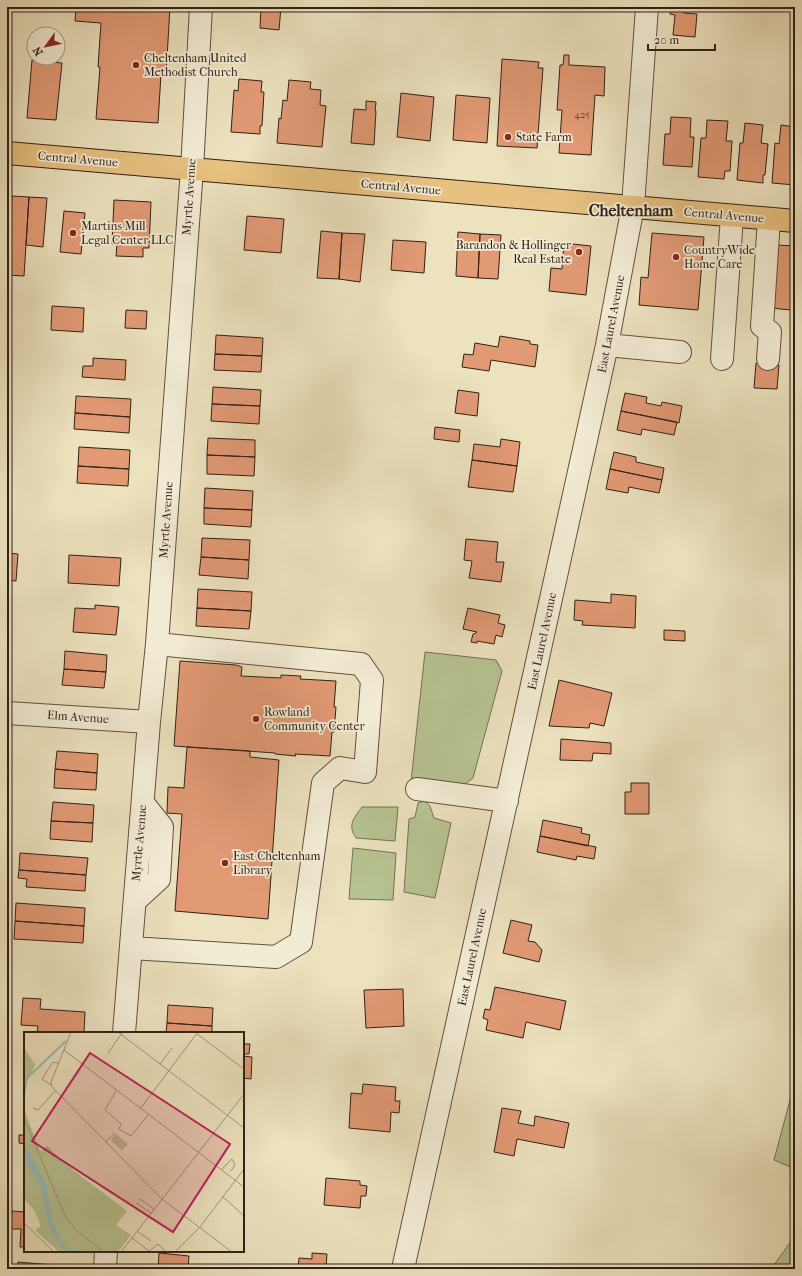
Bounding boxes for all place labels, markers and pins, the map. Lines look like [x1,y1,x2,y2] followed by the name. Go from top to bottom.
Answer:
[144,51,247,79] place label: Cheltenham United Methodist Church
[131,60,141,70] marker: Cheltenham United Methodist Church
[516,130,572,144] place label: State Farm
[503,132,513,142] marker: State Farm
[81,219,173,247] place label: Martins Mill Legal Center LLC
[68,228,78,238] marker: Martins Mill Legal Center LLC
[456,238,572,266] place label: Barandon & Hollinger Real Estate
[684,243,755,271] place label: CountryWide Home Care
[574,247,584,257] marker: Barandon & Hollinger Real Estate
[671,252,681,262] marker: CountryWide Home Care
[264,705,366,733] place label: Rowland Community Center
[251,714,261,724] marker: Rowland Community Center
[233,849,321,877] place label: East Cheltenham Library
[220,858,230,868] marker: East Cheltenham Library

